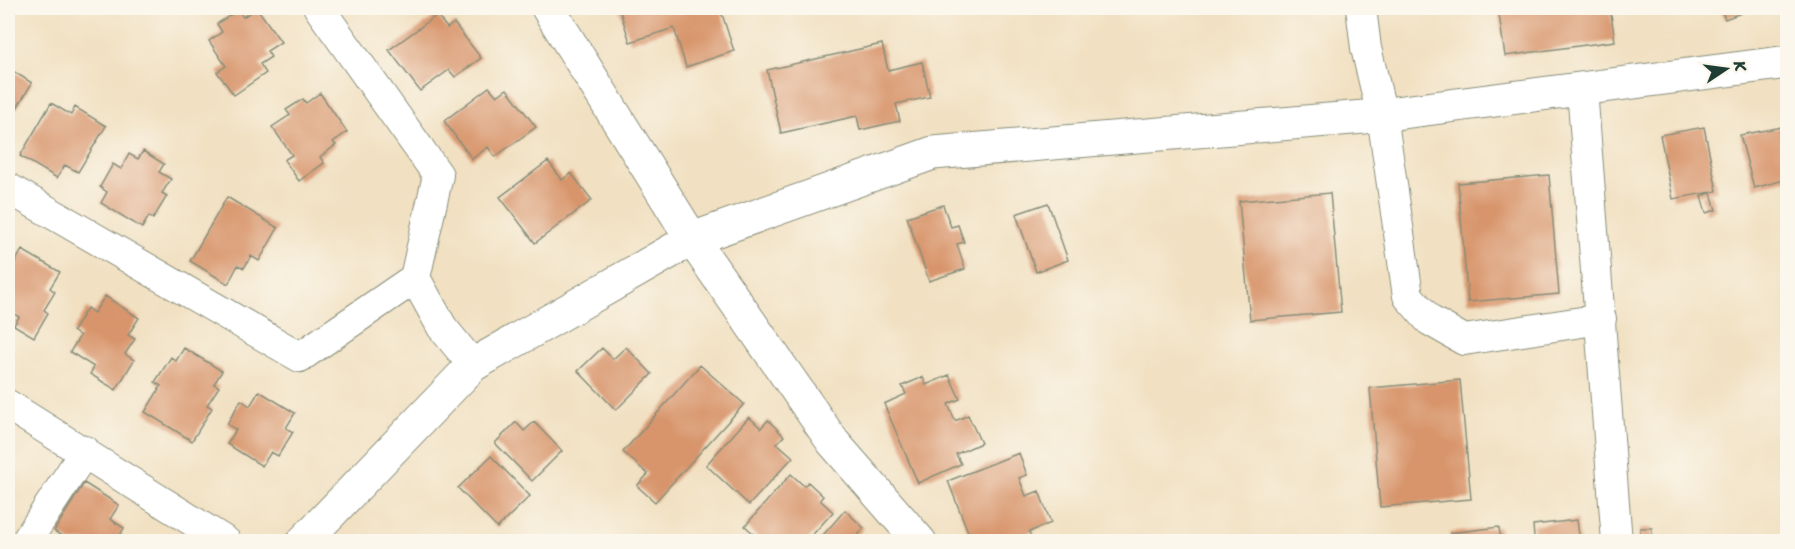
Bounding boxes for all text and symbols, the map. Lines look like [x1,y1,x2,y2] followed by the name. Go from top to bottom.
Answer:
[1696,39,1756,99] north arrow
[1725,57,1756,75] text: K

